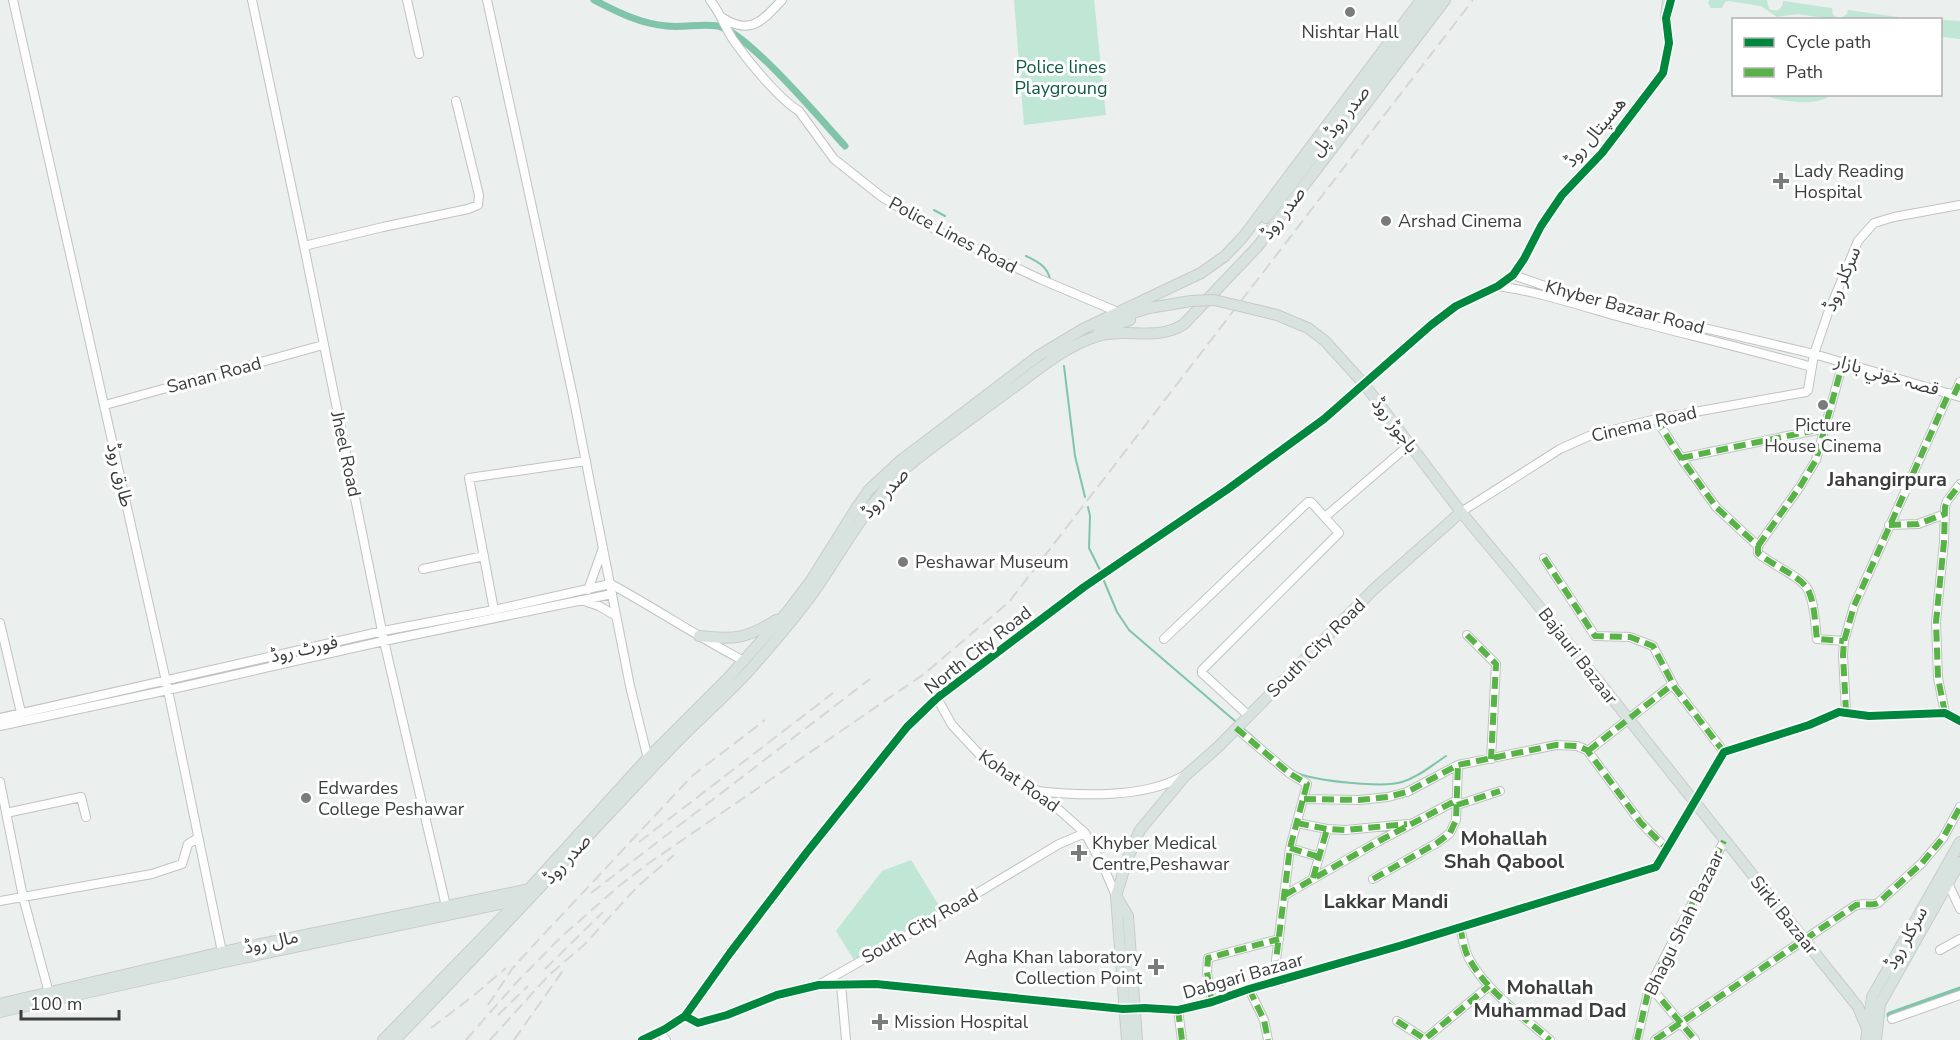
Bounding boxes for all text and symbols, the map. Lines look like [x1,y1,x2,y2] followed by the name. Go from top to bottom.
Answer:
[1343,5,1357,19] marker: Nishtar Hall
[1732,18,1942,96] legend
[1301,20,1399,44] place label: Nishtar Hall
[1786,30,1871,54] text: Cycle path
[1014,55,1108,100] park label: Police lines Playgroung
[1786,60,1823,84] text: Path
[1305,81,1375,161] street label: صدر روڈ پل
[1559,92,1631,172] street label: ھسپتال روڈ
[1794,159,1904,204] place label: Lady Reading Hospital
[1772,172,1790,190] marker: Lady Reading Hospital
[1255,182,1311,244] street label: صدر روڈ
[885,191,1021,279] street label: Police Lines Road
[1398,209,1522,233] place label: Arshad Cinema
[1379,214,1393,228] marker: Arshad Cinema
[1818,243,1866,315] street label: سرکلر روڈ
[1543,274,1707,340] street label: Khyber Bazaar Road
[1831,348,1942,402] street label: قصہ خوني بازار
[164,351,264,399] street label: Sanan Road
[1366,392,1424,458] street label: باجوڑ روڈ
[1816,398,1830,412] marker: Picture House Cinema
[1589,400,1699,448] street label: Cinema Road
[325,408,367,499] street label: Jheel Road
[1764,413,1882,458] place label: Picture House Cinema
[101,440,139,510] street label: طارق روڈ
[856,463,914,523] street label: صدر روڈ
[1826,466,1947,493] district label: Jahangirpura
[915,550,1069,574] place label: Peshawar Museum
[896,555,910,569] marker: Peshawar Museum
[1261,593,1371,703] street label: South City Road
[919,601,1037,699] street label: North City Road
[1533,603,1624,710] street label: Bajauri Bazaar
[268,630,340,668] street label: فورٹ روڈ
[974,744,1064,818] street label: Kohat Road
[318,776,465,821] place label: Edwardes College Peshawar
[299,791,313,805] marker: Edwardes College Peshawar
[1444,825,1565,875] district label: Mohallah Shah Qabool
[538,829,596,889] street label: صدر روڈ
[1092,831,1230,876] place label: Khyber Medical Centre,Peshawar
[1070,844,1088,862] marker: Khyber Medical Centre,Peshawar
[1639,846,1730,999] street label: Bhagu Shah Bazaar
[1745,871,1824,960] street label: Sirki Bazaar
[857,883,983,969] street label: South City Road
[1324,888,1448,915] district label: Lakkar Mandi
[1879,902,1933,974] street label: سرکلر روڈ
[242,925,300,959] street label: مال روڈ
[964,945,1143,990] place label: Agha Khan laboratory Collection Point
[1180,947,1307,1005] street label: Dabgari Bazaar
[1147,958,1165,976] marker: Agha Khan laboratory Collection Point
[1473,974,1627,1024] district label: Mohallah Muhammad Dad
[21,983,118,1021] scale bar
[30,992,82,1016] text: 100 m
[894,1010,1029,1034] place label: Mission Hospital
[871,1013,889,1031] marker: Mission Hospital

